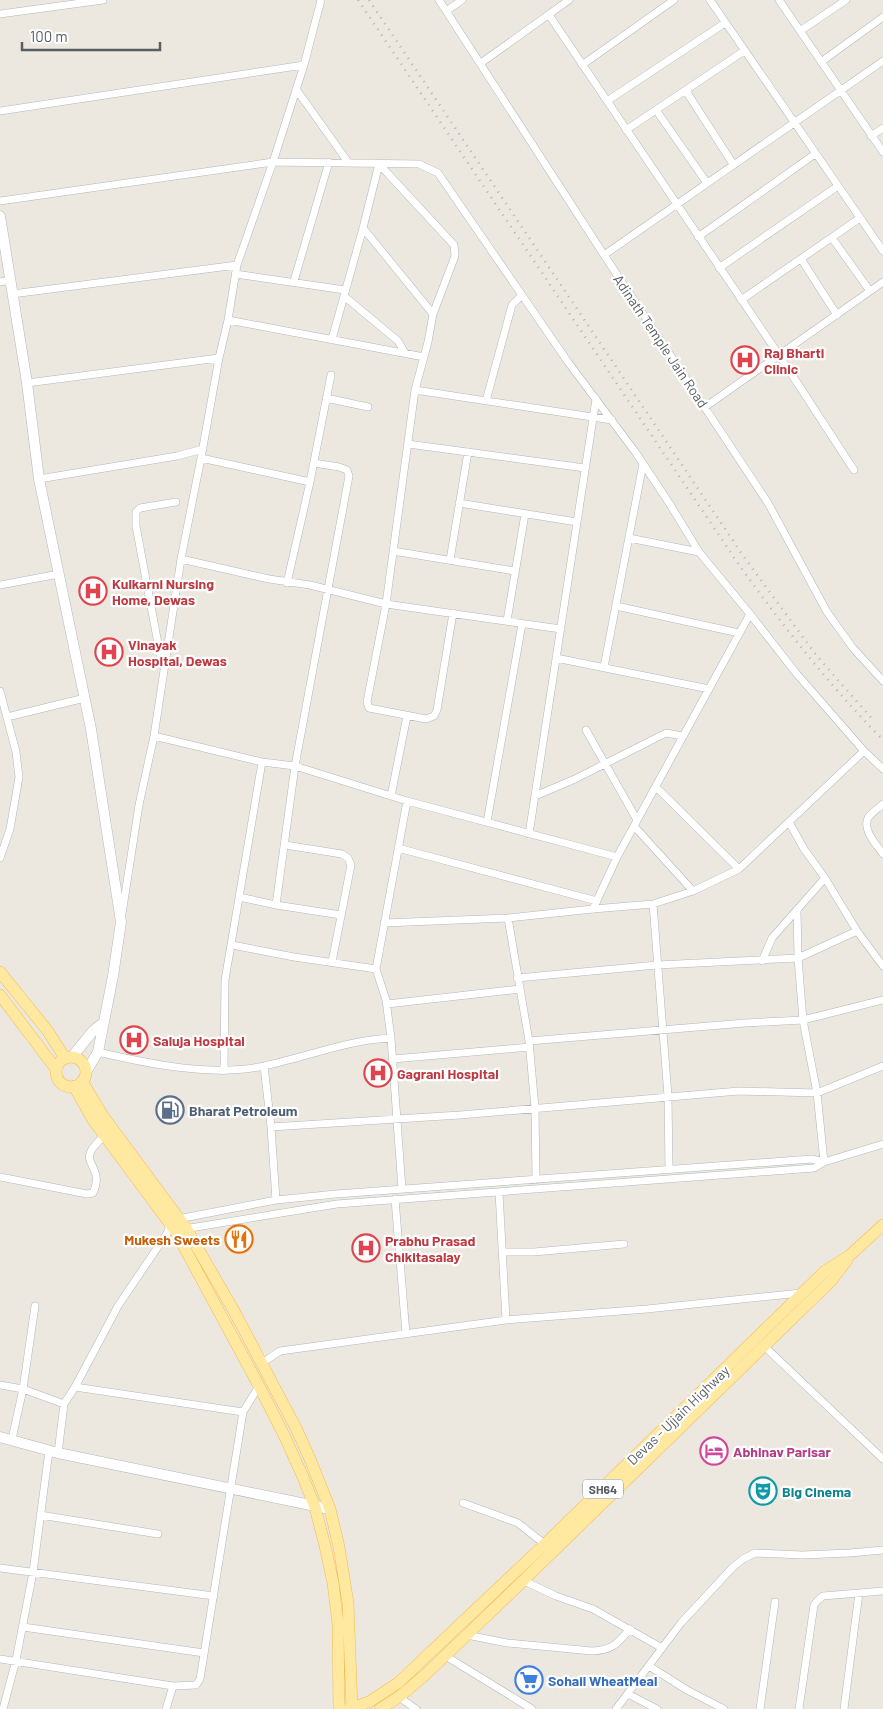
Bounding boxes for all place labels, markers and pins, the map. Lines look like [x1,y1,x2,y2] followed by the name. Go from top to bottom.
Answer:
[764,344,824,377] place label: Raj Bharti Clinic
[730,345,760,375] hospital icon: Raj Bharti Clinic
[112,575,214,608] place label: Kulkarni Nursing Home, Dewas
[78,576,108,606] hospital icon: Kulkarni Nursing Home, Dewas
[128,636,227,669] place label: Vinayak Hospital, Dewas
[94,637,124,667] hospital icon: Vinayak Hospital, Dewas
[119,1025,149,1055] hospital icon: Saluja Hospital
[153,1032,245,1049] place label: Saluja Hospital
[363,1058,393,1088] hospital icon: Gagrani Hospital
[397,1065,499,1082] place label: Gagrani Hospital
[155,1095,185,1125] fuel station icon: Bharat Petroleum
[189,1102,298,1119] place label: Bharat Petroleum
[224,1224,254,1254] restaurant icon: Mukesh Sweets
[124,1231,220,1248] place label: Mukesh Sweets
[385,1232,475,1265] place label: Prabhu Prasad Chikitasalay
[351,1233,381,1263] hospital icon: Prabhu Prasad Chikitasalay
[699,1436,729,1466] hotel icon: Abhinav Parisar
[733,1443,831,1460] place label: Abhinav Parisar
[748,1476,778,1506] theatre icon: Big Cinema
[782,1483,851,1500] place label: Big Cinema
[514,1665,544,1695] supermarket icon: Sohail WheatMeal
[548,1672,657,1689] place label: Sohail WheatMeal

